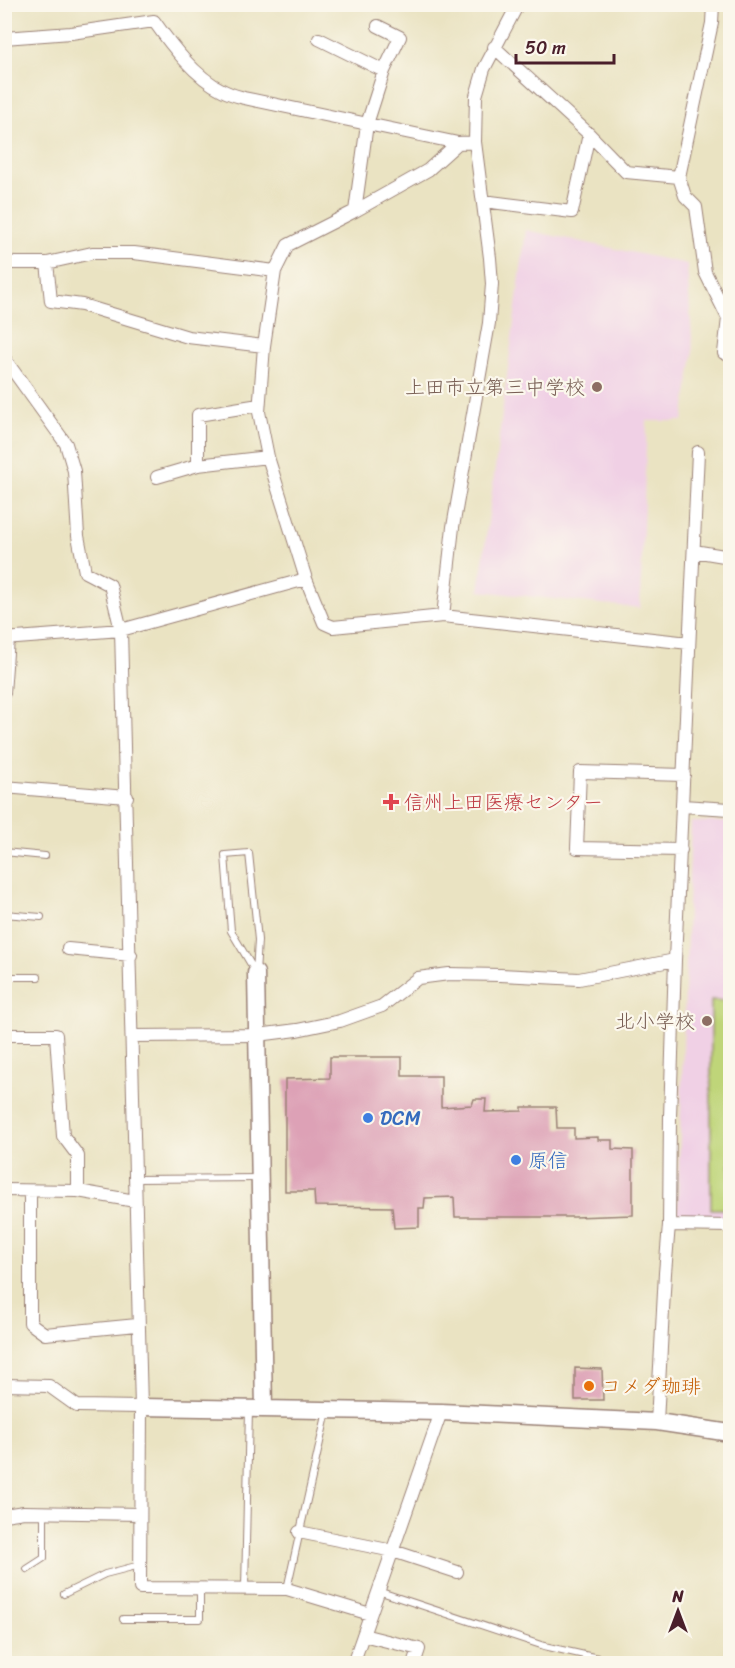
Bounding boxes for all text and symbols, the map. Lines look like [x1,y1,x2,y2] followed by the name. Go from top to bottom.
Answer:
[516,27,614,65] scale bar
[525,32,566,64] text: 50 m
[405,370,585,405] place label: 上田市立第三中学校
[590,380,604,394] marker: 上田市立第三中学校
[404,785,603,820] place label: 信州上田医療センター
[382,793,400,811] marker: 信州上田医療センター
[615,1004,695,1039] place label: 北小学校
[700,1014,714,1028] marker: 北小学校
[380,1101,421,1136] place label: DCM
[361,1111,375,1125] marker: DCM
[528,1143,568,1178] place label: 原信
[509,1153,523,1167] marker: 原信
[601,1369,701,1404] place label: コメダ珈琲
[582,1379,596,1393] marker: コメダ珈琲
[648,1581,708,1641] north arrow
[671,1582,684,1611] text: N

